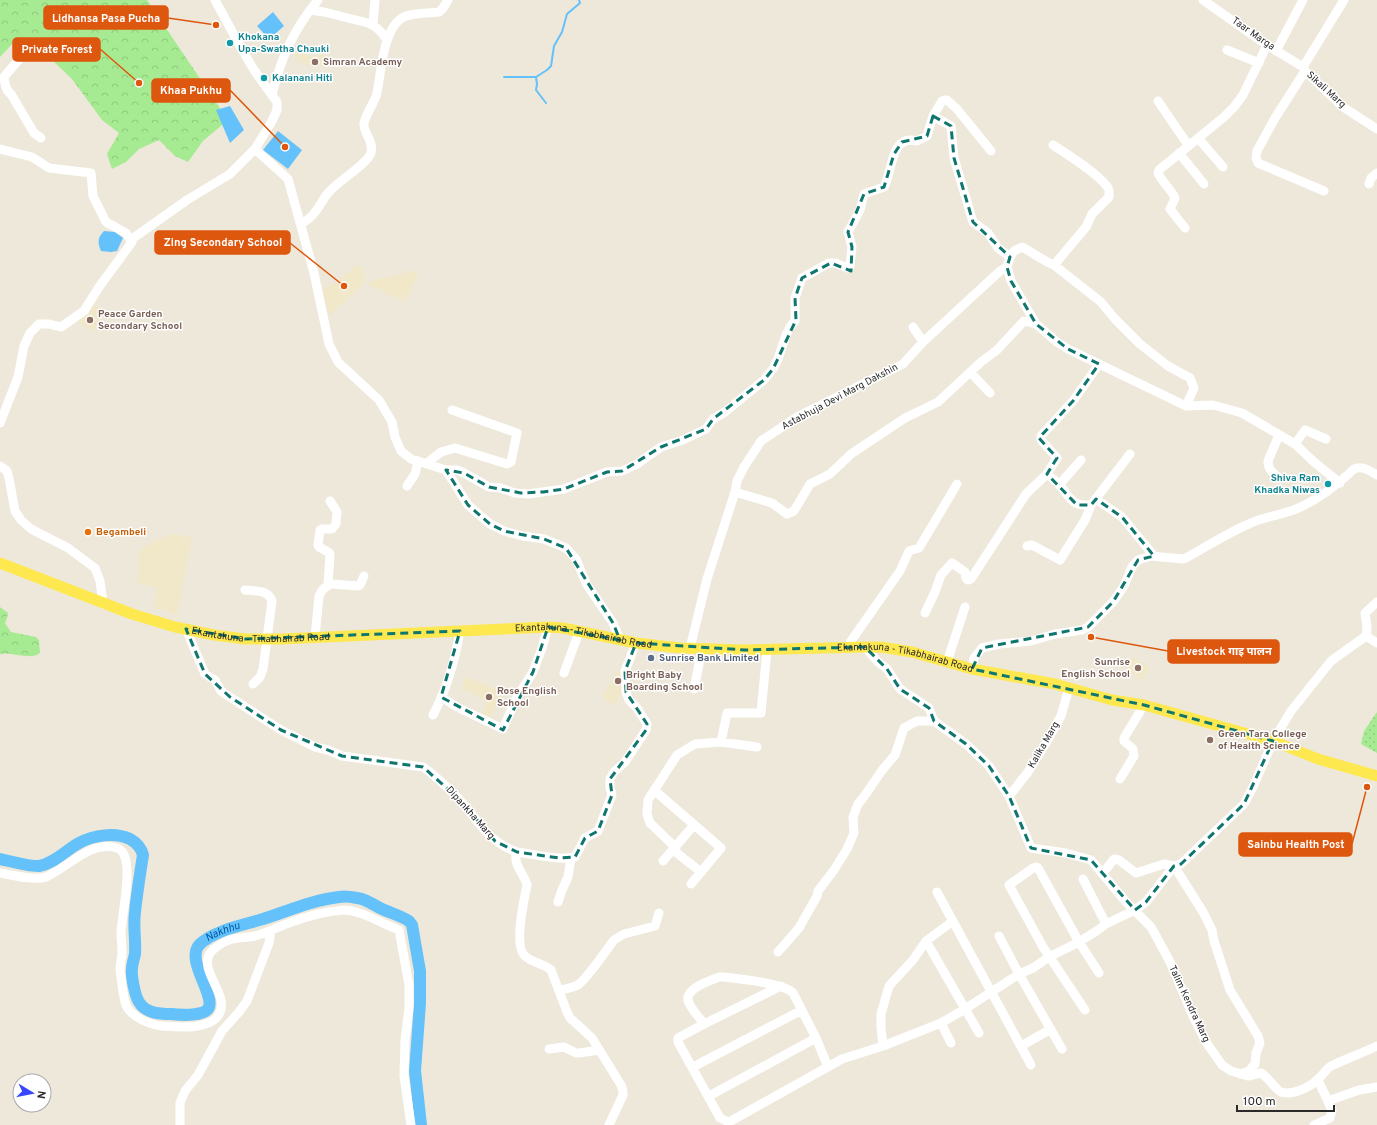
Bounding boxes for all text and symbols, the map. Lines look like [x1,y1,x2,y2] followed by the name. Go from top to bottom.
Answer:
[44,6,168,29] callout: Lidhansa Pasa Pucha
[52,12,160,26] text: Lidhansa Pasa Pucha
[1229,14,1277,54] street label: Taar Marga
[238,31,329,56] place label: Khokana Upa-Swatha Chauki
[13,38,100,61] callout: Private Forest
[225,38,235,48] marker: Khokana Upa-Swatha Chauki
[21,43,93,57] text: Private Forest
[323,56,403,69] place label: Simran Academy
[310,57,320,67] marker: Simran Academy
[1304,69,1348,111] street label: Sikali Marg
[272,72,332,85] place label: Kalanani Hiti
[259,73,269,83] marker: Kalanani Hiti
[152,79,230,102] callout: Khaa Pukhu
[160,84,222,98] text: Khaa Pukhu
[155,231,290,254] callout: Zing Secondary School
[164,236,282,250] text: Zing Secondary School
[98,308,182,333] place label: Peace Garden Secondary School
[85,315,95,325] marker: Peace Garden Secondary School
[780,361,900,433] street label: Astabhuja Devi Marg Dakshin
[1254,472,1320,497] place label: Shiva Ram Khadka Niwas
[1323,479,1333,489] marker: Shiva Ram Khadka Niwas
[96,526,146,539] place label: Begambeli
[83,527,93,537] marker: Begambeli
[514,620,653,651] street label: Ekantakuna - Tikabhairab Road
[190,624,330,646] street label: Ekantakuna - Tikabhairab Road
[837,640,975,676] street label: Ekantakuna - Tikabhairab Road
[1168,640,1279,663] callout: Livestock गाइ पालन
[1176,645,1272,659] text: Livestock गाइ पालन
[659,652,759,665] place label: Sunrise Bank Limited
[646,653,656,663] marker: Sunrise Bank Limited
[1061,656,1130,681] place label: Sunrise English School
[1133,663,1143,673] marker: Sunrise English School
[626,669,703,694] place label: Bright Baby Boarding School
[613,676,623,686] marker: Bright Baby Boarding School
[497,685,557,710] place label: Rose English School
[484,692,494,702] marker: Rose English School
[1025,719,1063,771] street label: Kalika Marg
[1218,728,1307,753] place label: Green Tara College of Health Science
[1205,735,1215,745] marker: Green Tara College of Health Science
[443,784,497,842] street label: Dipankha Marg
[1239,833,1352,856] callout: Sainbu Health Post
[1247,838,1345,852] text: Sainbu Health Post
[203,919,243,945] water label: Nakhhu
[1165,963,1213,1045] street label: Talim Kendra Marg
[12,1073,52,1113] north arrow
[1237,1087,1334,1113] scale bar
[33,1089,48,1100] text: N
[1243,1094,1276,1110] text: 100 m

